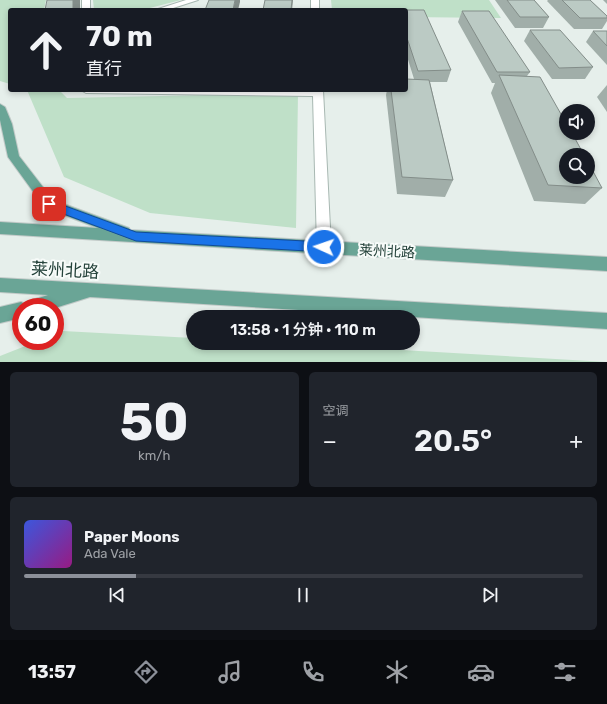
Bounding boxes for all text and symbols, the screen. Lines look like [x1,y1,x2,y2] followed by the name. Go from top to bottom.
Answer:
[86,20,153,53] text: 70 m
[20,24,72,76] icon: ahead
[86,58,122,80] text: 直行
[559,104,595,184] map controls
[559,104,595,140] button: sound
[559,148,595,184] button: search
[32,187,66,221] pin
[38,193,60,215] icon: arrive
[303,226,345,268] position arrow
[359,242,415,261] street label: 莱州北路
[31,258,99,282] street label: 莱州北路
[12,298,64,350] speed limit sign: 60
[230,321,376,339] text: 13:58 · 1 分钟 · 110 m
[120,391,189,453] text: 50
[323,403,349,418] text: 空调
[414,423,492,459] text: 20.5°
[323,428,337,455] text: −
[569,428,583,455] text: +
[138,448,170,463] text: km/h
[84,528,180,546] text: Paper Moons
[84,546,136,561] text: Ada Vale
[106,584,128,606] icon: previous
[292,584,314,606] icon: pause
[479,584,501,606] icon: next
[132,658,160,686] icon: directions
[216,658,244,686] icon: music
[299,658,327,686] icon: phone
[383,658,411,686] icon: climate
[467,658,495,686] icon: car
[551,658,579,686] icon: filters
[28,661,76,683] text: 13:57

